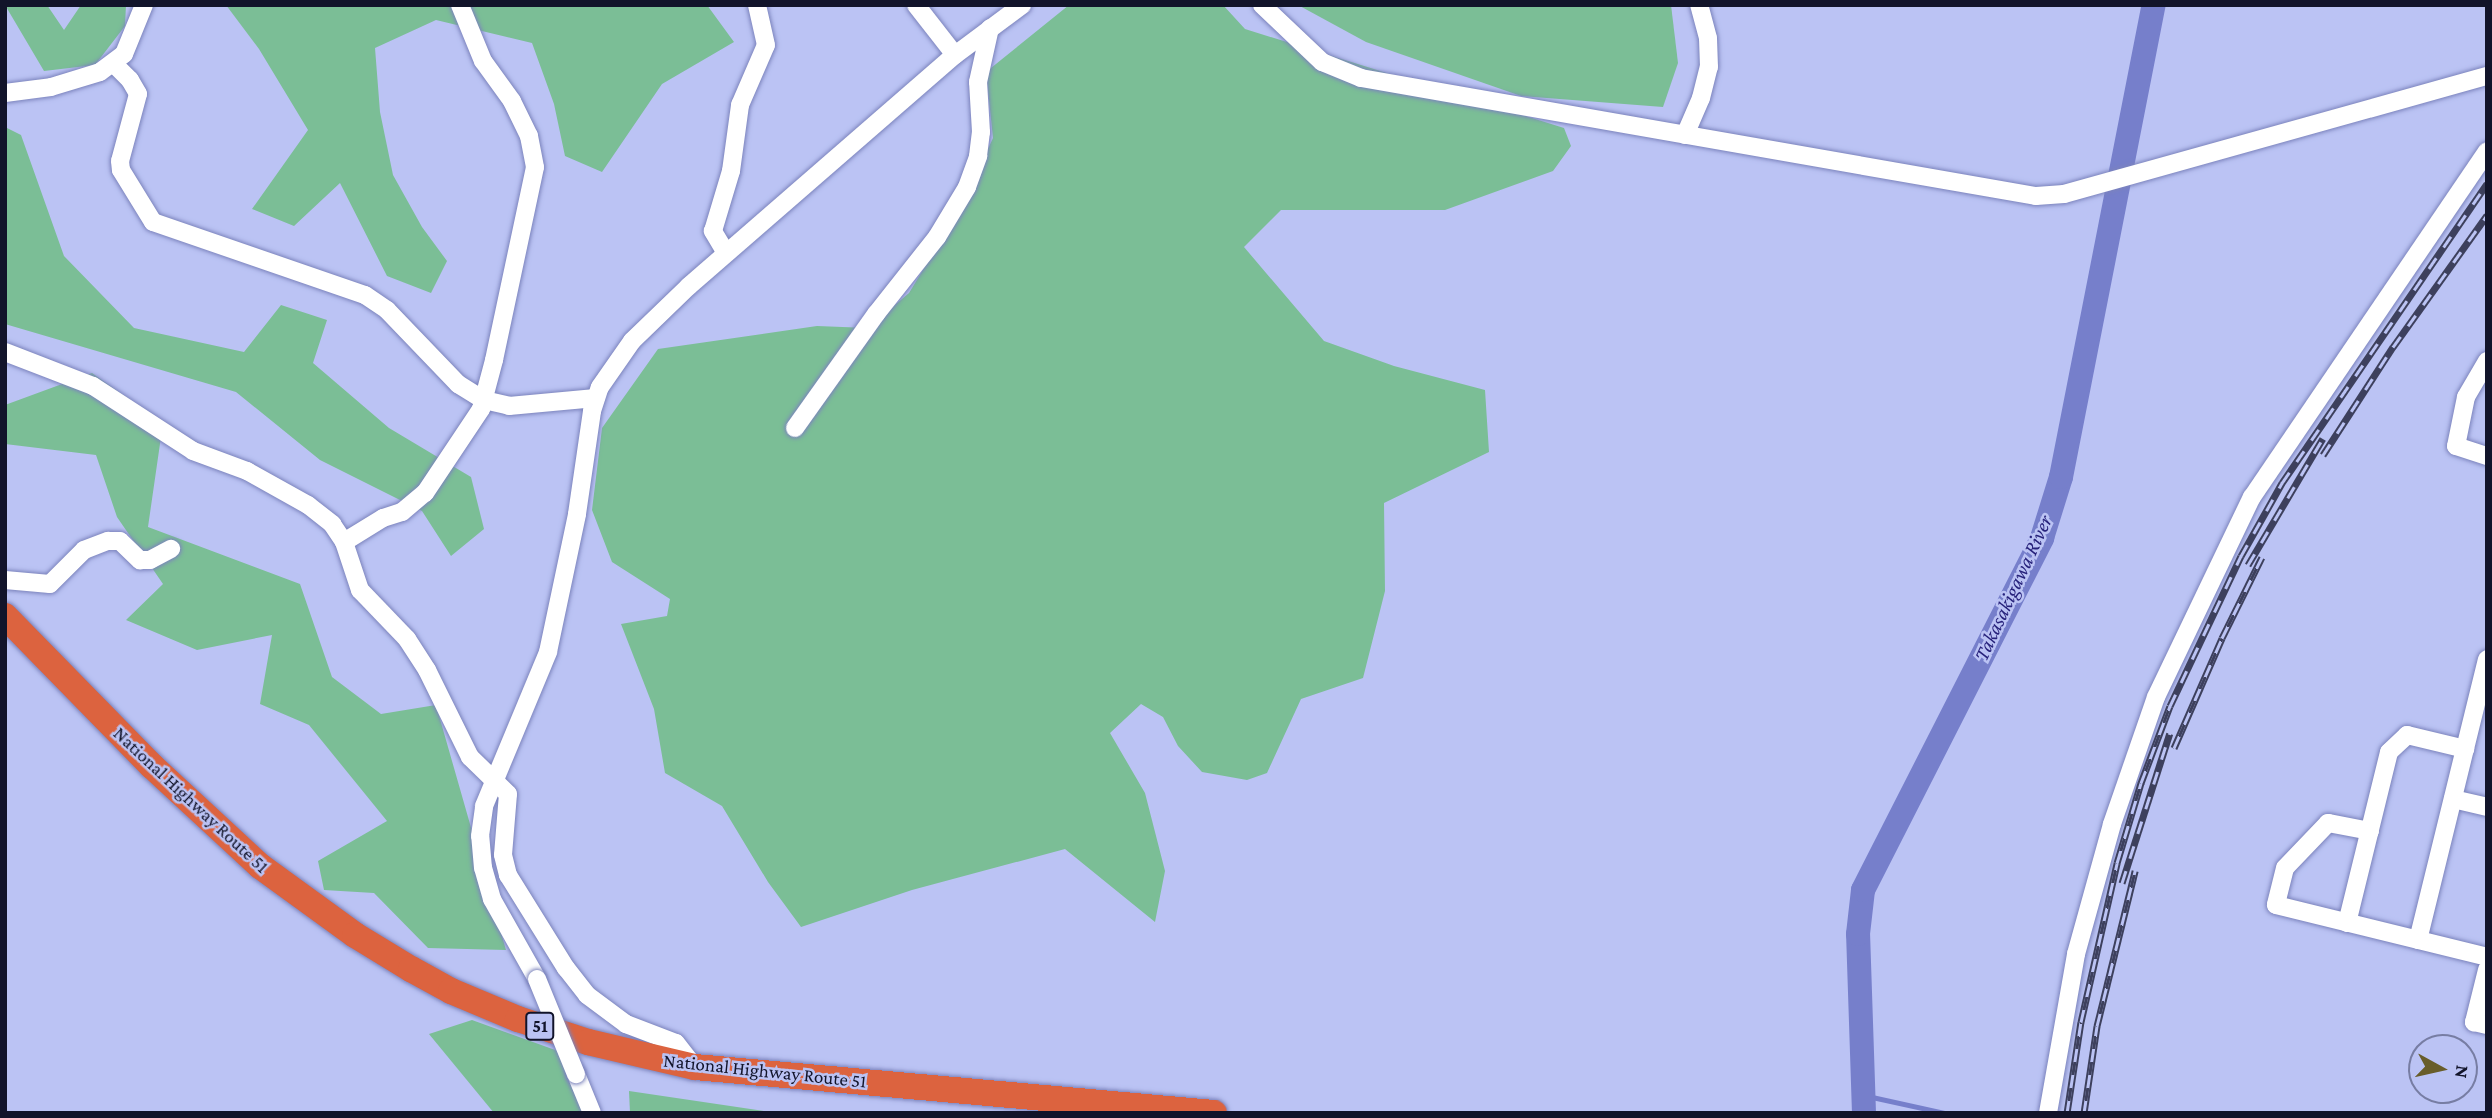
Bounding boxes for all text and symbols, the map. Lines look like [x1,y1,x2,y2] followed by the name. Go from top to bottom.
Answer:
[1968,511,2058,665] water label: Takasakigawa River
[109,722,273,878] street label: National Highway Route 51
[524,1012,556,1041] road number: 51
[2408,1034,2478,1104] north arrow
[662,1049,868,1093] street label: National Highway Route 51
[2451,1064,2474,1080] text: N

